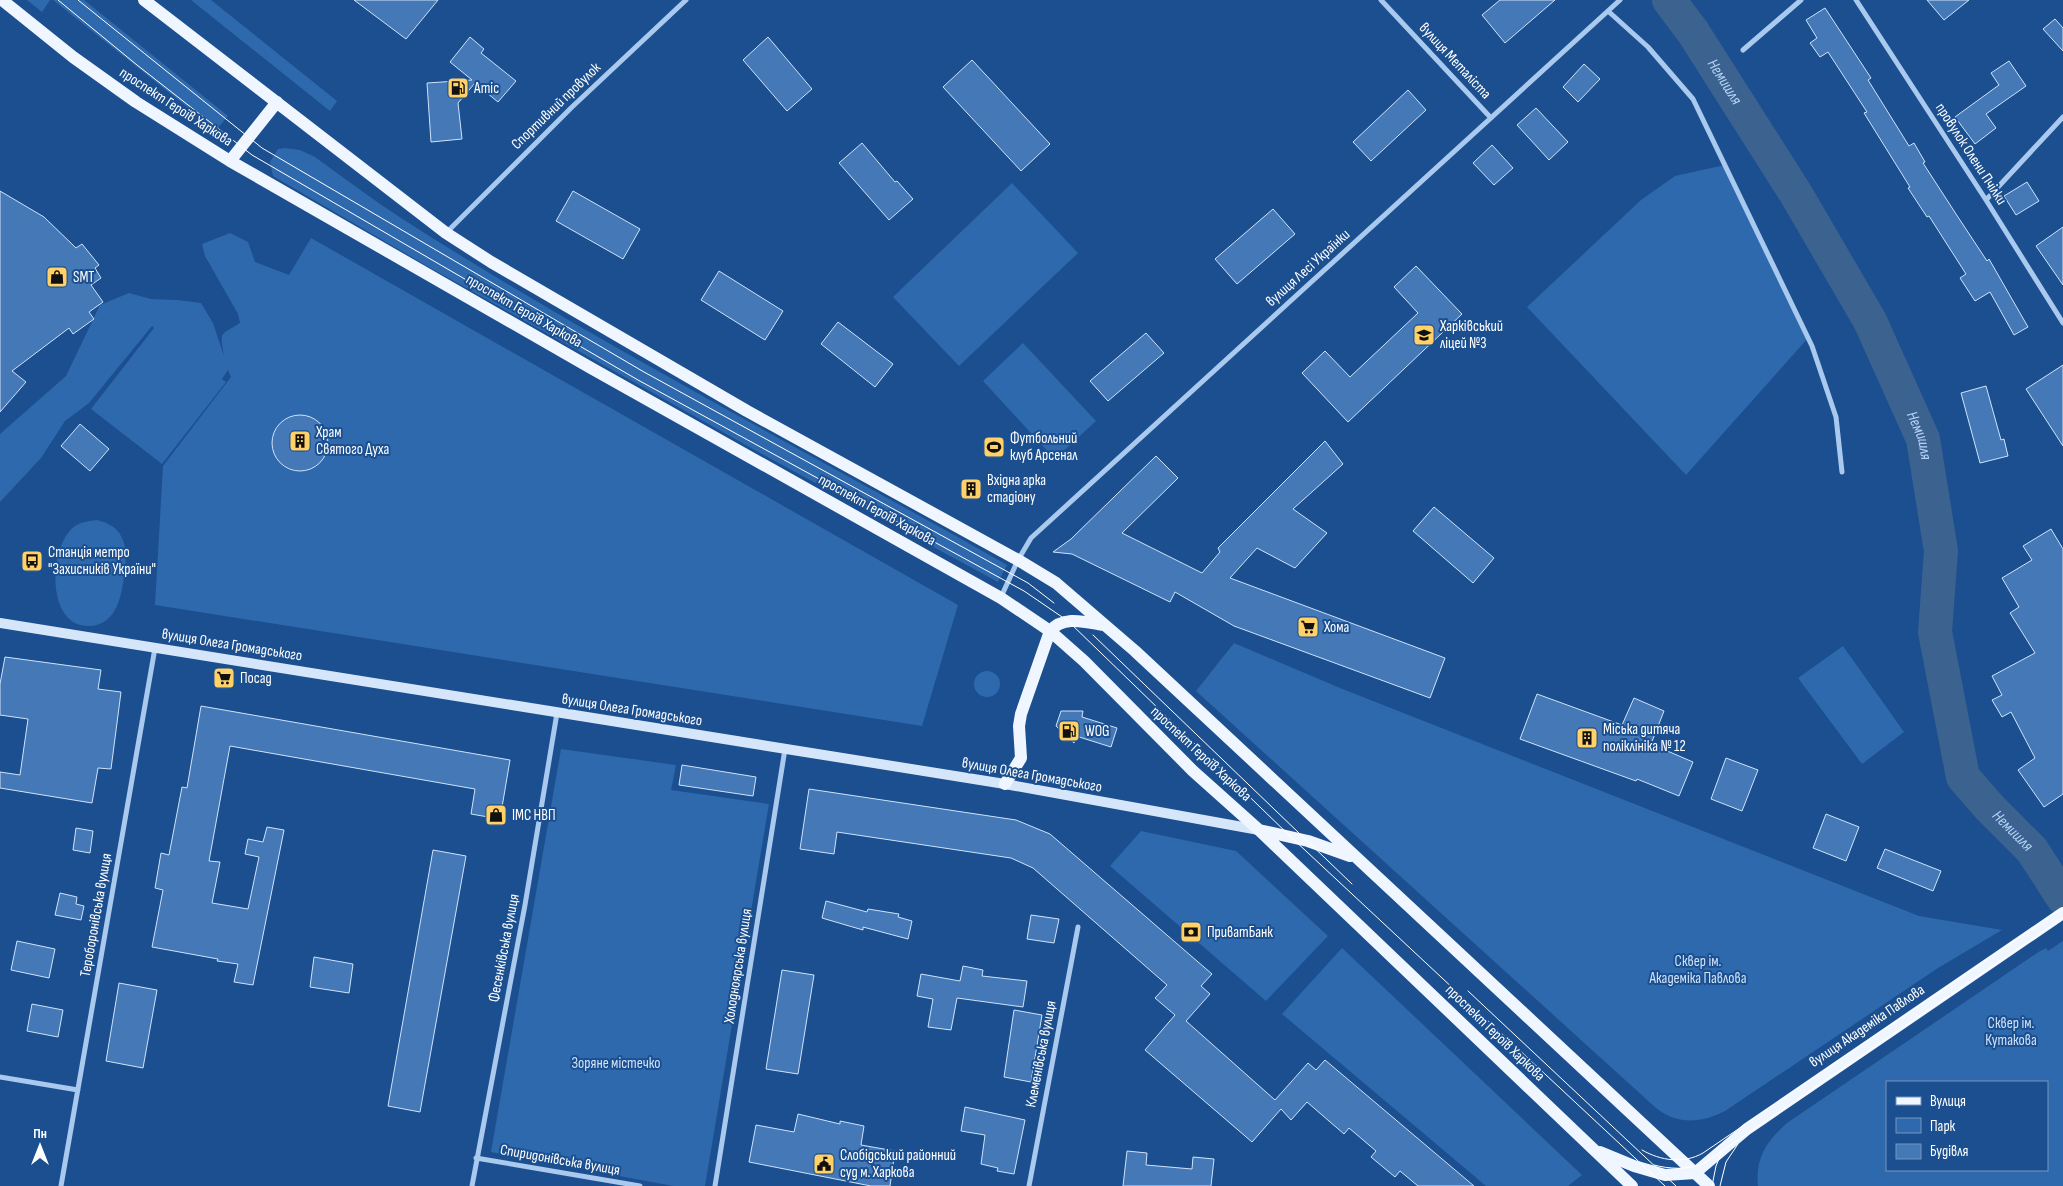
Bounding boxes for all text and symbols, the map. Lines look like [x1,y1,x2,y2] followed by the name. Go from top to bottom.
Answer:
[1415,19,1495,103] street label: вулиця Металіста
[1703,56,1747,109] water label: Немишля
[507,58,605,154] street label: Спортивний провулок
[116,63,236,151] street label: проспект Героїв Харкова
[446,76,470,100] fuel station icon: Amic
[473,79,499,98] place label: Amic
[1931,99,2011,209] street label: провулок Олени Пчілки
[1262,225,1354,311] street label: вулиця Лесі Українки
[45,265,69,289] shop icon: SMT
[73,268,94,287] place label: SMT
[462,270,586,352] street label: проспект Героїв Харкова
[1439,317,1503,353] place label: Харківський ліцей №3
[1412,323,1436,347] school or university icon: Харківський ліцей №3
[1902,408,1936,462] water label: Немишля
[315,423,390,459] place label: Храм Святого Духа
[288,429,312,453] building icon: Храм Святого Духа
[1010,429,1078,465] place label: Футбольний клуб Арсенал
[982,435,1006,459] sports icon: Футбольний клуб Арсенал
[815,470,939,550] street label: проспект Героїв Харкова
[987,471,1046,507] place label: Вхідна арка стадіону
[959,477,983,501] building icon: Вхідна арка стадіону
[48,543,156,579] place label: Станція метро "Захисникiв України"
[20,549,44,573] bus stop icon: Станція метро "Захисникiв України"
[1296,615,1320,639] supermarket icon: Хома
[1323,618,1350,637] place label: Хома
[160,625,304,665] street label: вулиця Олега Громадського
[212,666,236,690] supermarket icon: Посад
[240,669,272,688] place label: Посад
[560,690,704,730] street label: вулиця Олега Громадського
[1147,702,1256,806] street label: проспект Героїв Харкова
[1057,719,1081,743] fuel station icon: WOG
[1603,720,1686,756] place label: Міська дитяча поліклініка № 12
[1085,722,1110,741] place label: WOG
[1575,726,1599,750] building icon: Міська дитяча поліклініка № 12
[960,753,1104,797] street label: вулиця Олега Громадського
[484,803,508,827] shop icon: ІМС НВП
[512,806,556,825] place label: ІМС НВП
[1988,806,2038,856] water label: Немишля
[76,852,116,978] street label: Тероборонівська вулиця
[484,892,524,1004] street label: Фесенківська вулиця
[719,907,756,1026] street label: Холодноярська вулиця
[1179,920,1203,944] bank icon: ПриватБанк
[1207,923,1273,942] place label: ПриватБанк
[1648,952,1747,988] park label: Сквер ім. Академіка Павлова
[1806,980,1929,1072] street label: вулиця Академіка Павлова
[1441,981,1549,1086] street label: проспект Героїв Харкова
[1021,999,1061,1109] street label: Клеменівська вулиця
[1985,1014,2037,1050] park label: Сквер ім. Кутакова
[571,1054,661,1073] park label: Зоряне містечко
[1886,1081,2048,1171] legend
[1930,1092,1966,1111] text: Вулиця
[1930,1117,1956,1136] text: Парк
[15,1121,65,1171] north arrow
[33,1125,47,1142] text: Пн
[499,1140,622,1180] street label: Спиридонівська вулиця
[1930,1142,1969,1161] text: Будівля
[840,1146,956,1182] place label: Слобідський районний суд м. Харкова
[812,1152,836,1176] public building icon: Слобідський районний суд м. Харкова

